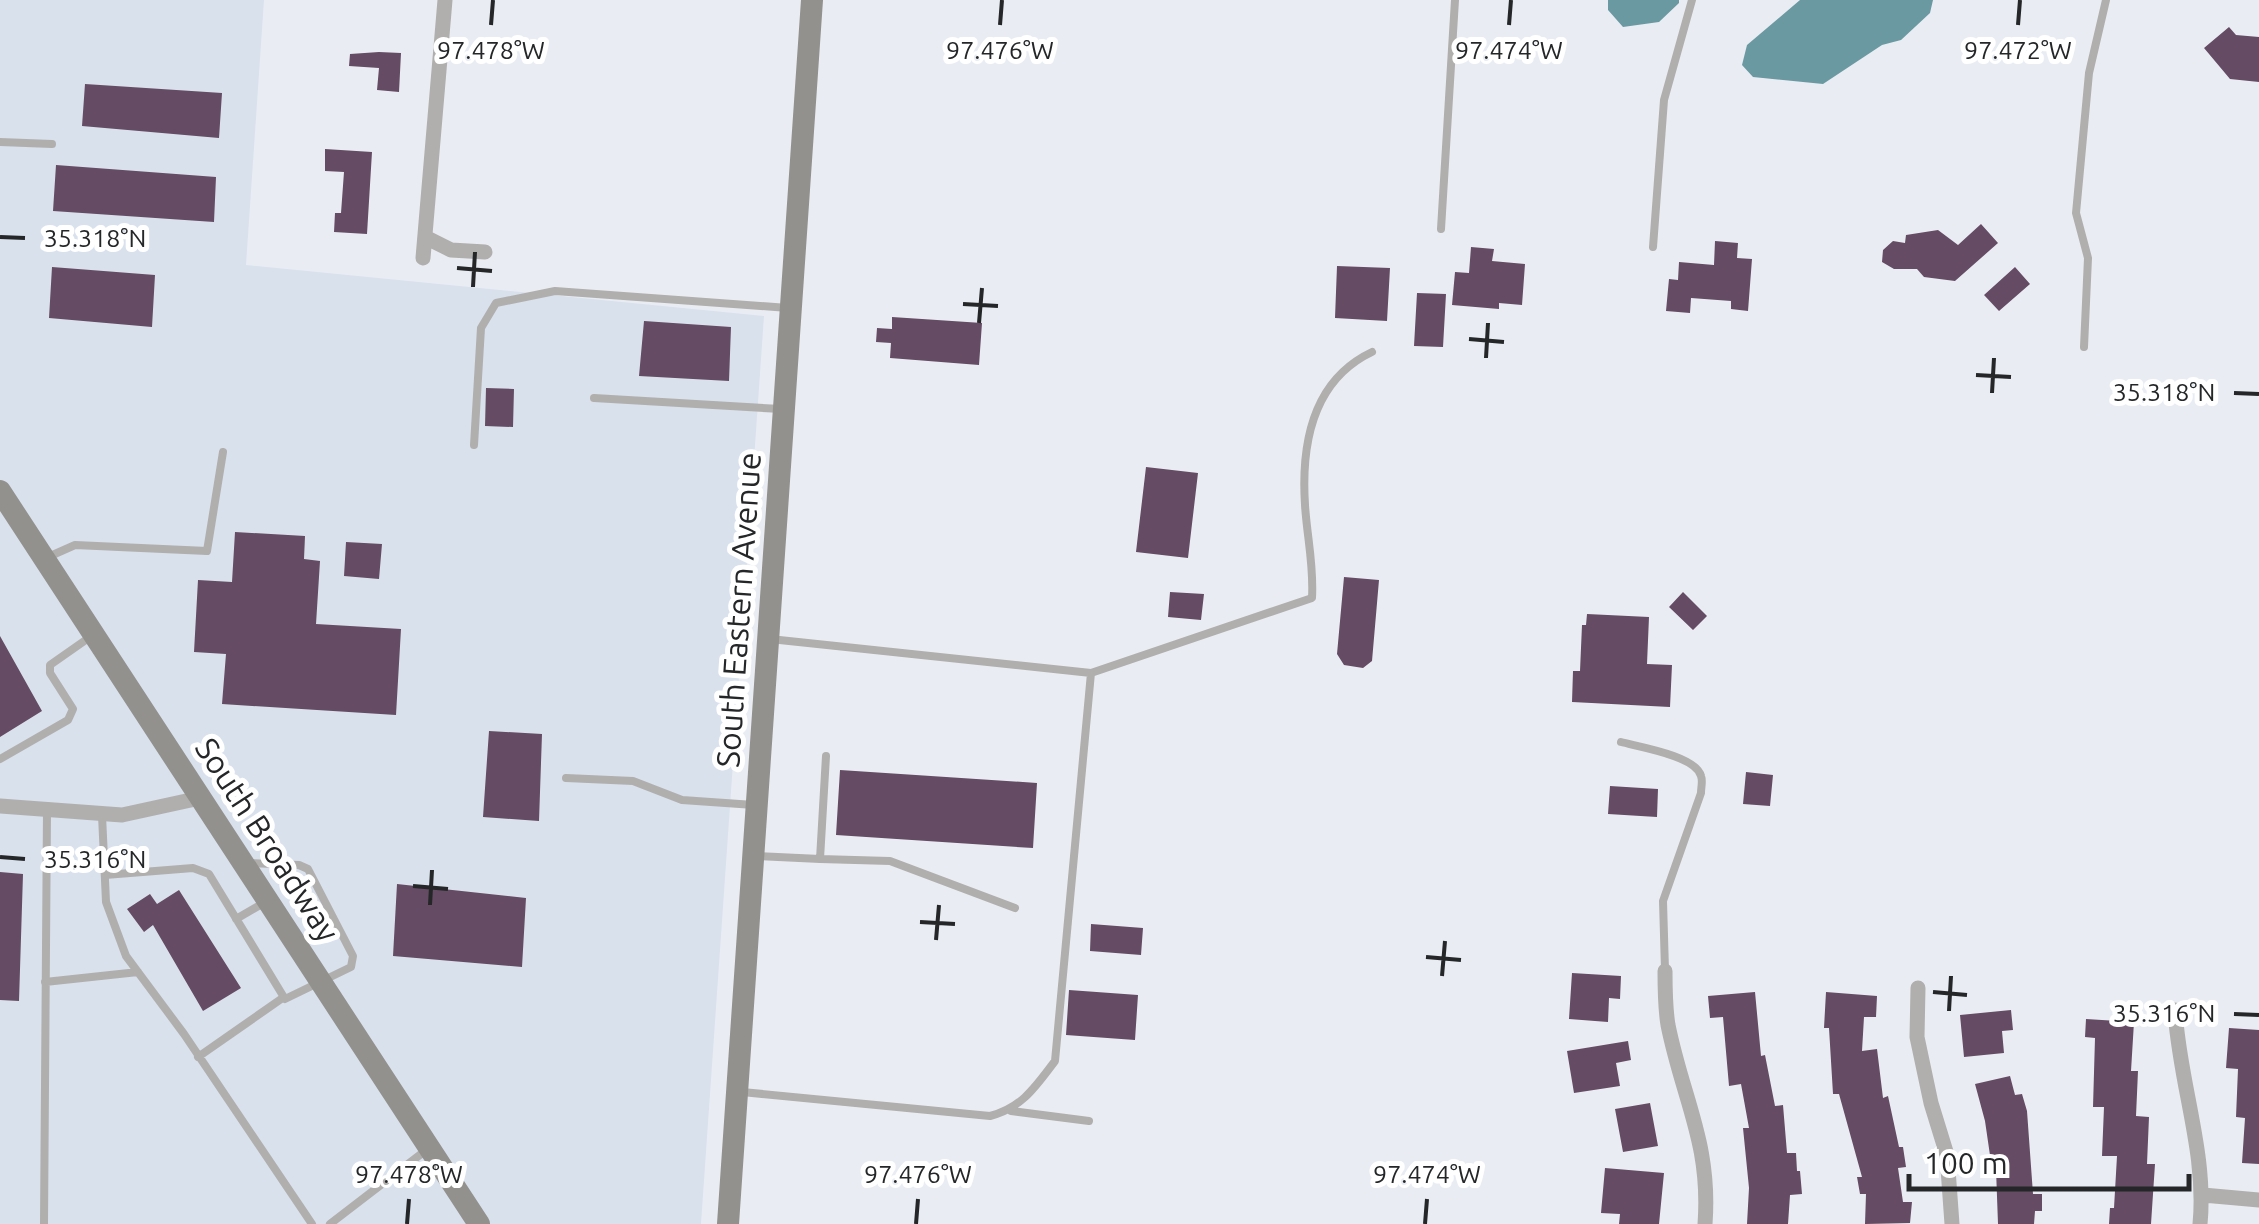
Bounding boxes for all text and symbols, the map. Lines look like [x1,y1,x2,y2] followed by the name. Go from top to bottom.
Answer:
[437,36,545,64] text: 97.478°W
[946,36,1054,64] text: 97.476°W
[1455,36,1563,64] text: 97.474°W
[1964,36,2072,64] text: 97.472°W
[44,224,146,252] text: 35.318°N
[2113,378,2215,406] text: 35.318°N
[709,451,767,769] street label: South Eastern Avenue
[189,731,347,948] street label: South Broadway
[44,845,146,873] text: 35.316°N
[2113,999,2215,1027] text: 35.316°N
[1909,1129,2189,1191] scale bar
[1924,1146,2008,1180] text: 100 m
[355,1160,463,1188] text: 97.478°W
[864,1160,972,1188] text: 97.476°W
[1373,1160,1481,1188] text: 97.474°W

